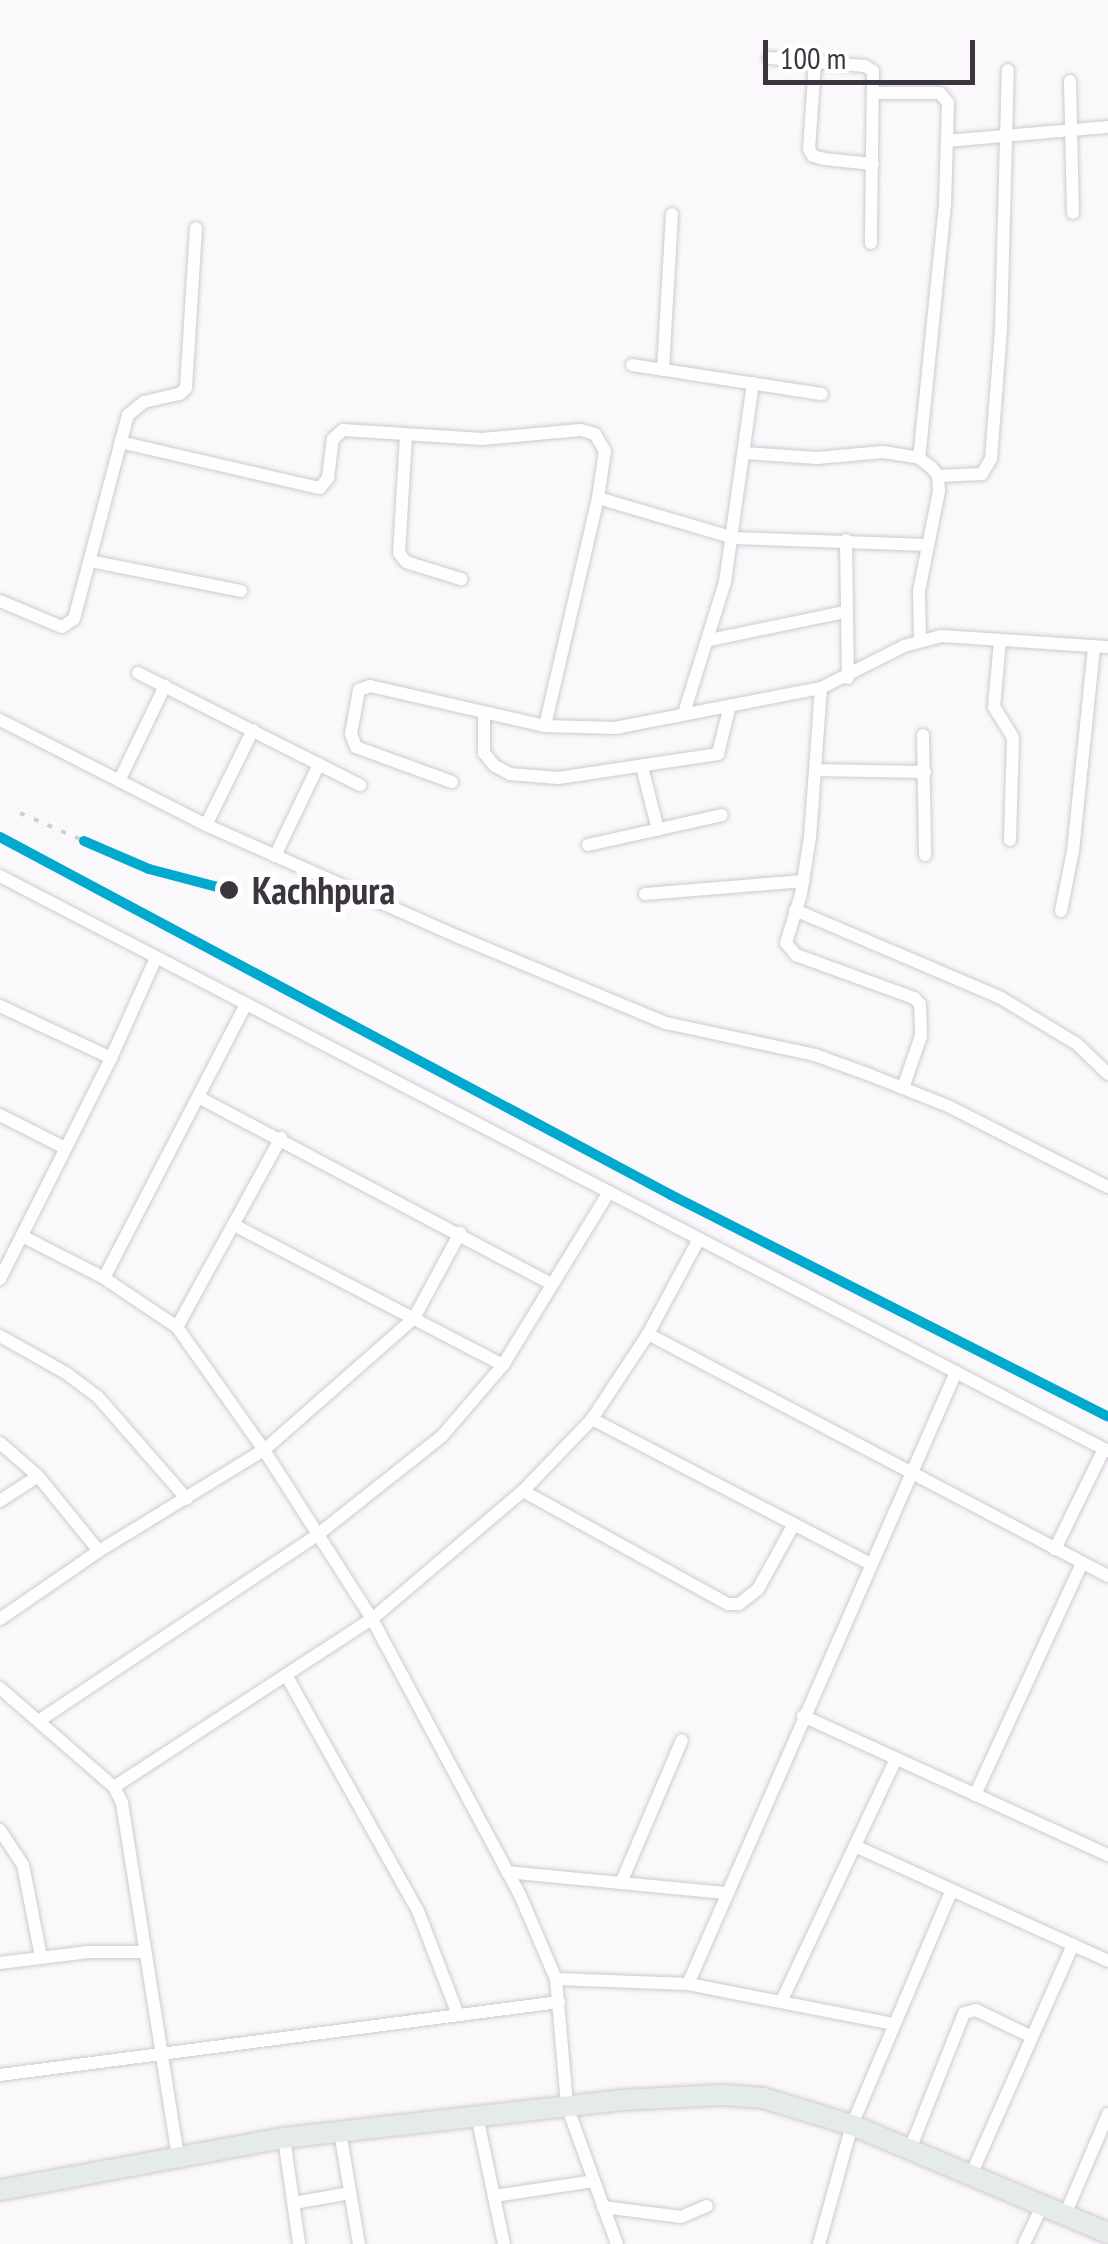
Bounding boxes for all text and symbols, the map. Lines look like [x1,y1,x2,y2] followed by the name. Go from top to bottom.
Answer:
[768,20,980,82] scale bar
[780,38,846,77] text: 100 m
[252,867,395,913] place label: Kachhpura
[216,877,242,903] marker: Kachhpura

